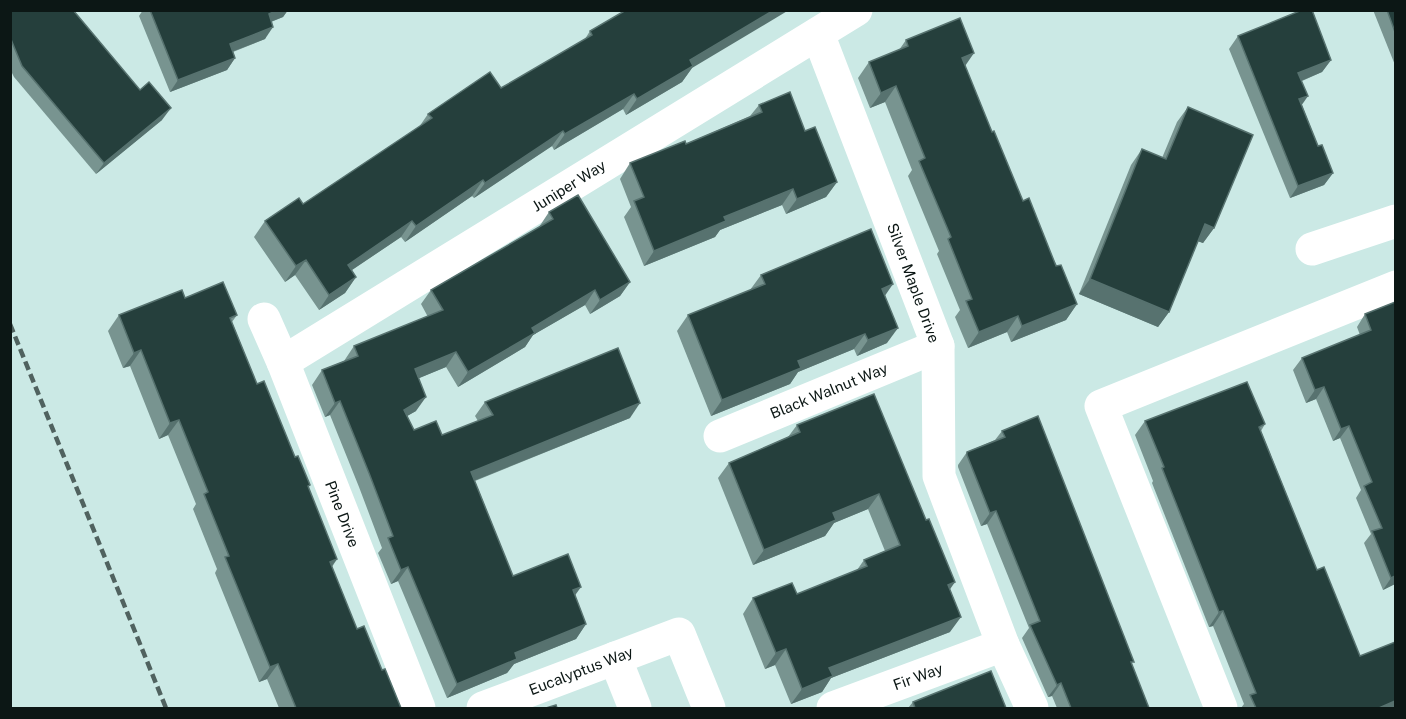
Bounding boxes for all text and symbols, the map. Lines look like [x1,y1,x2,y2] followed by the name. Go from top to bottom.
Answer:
[529,156,609,215] street label: Juniper Way
[884,221,943,345] street label: Silver Maple Drive
[768,359,890,422] street label: Black Walnut Way
[322,478,363,550] street label: Pine Drive
[526,643,635,698] street label: Eucalyptus Way
[891,660,945,693] street label: Fir Way

